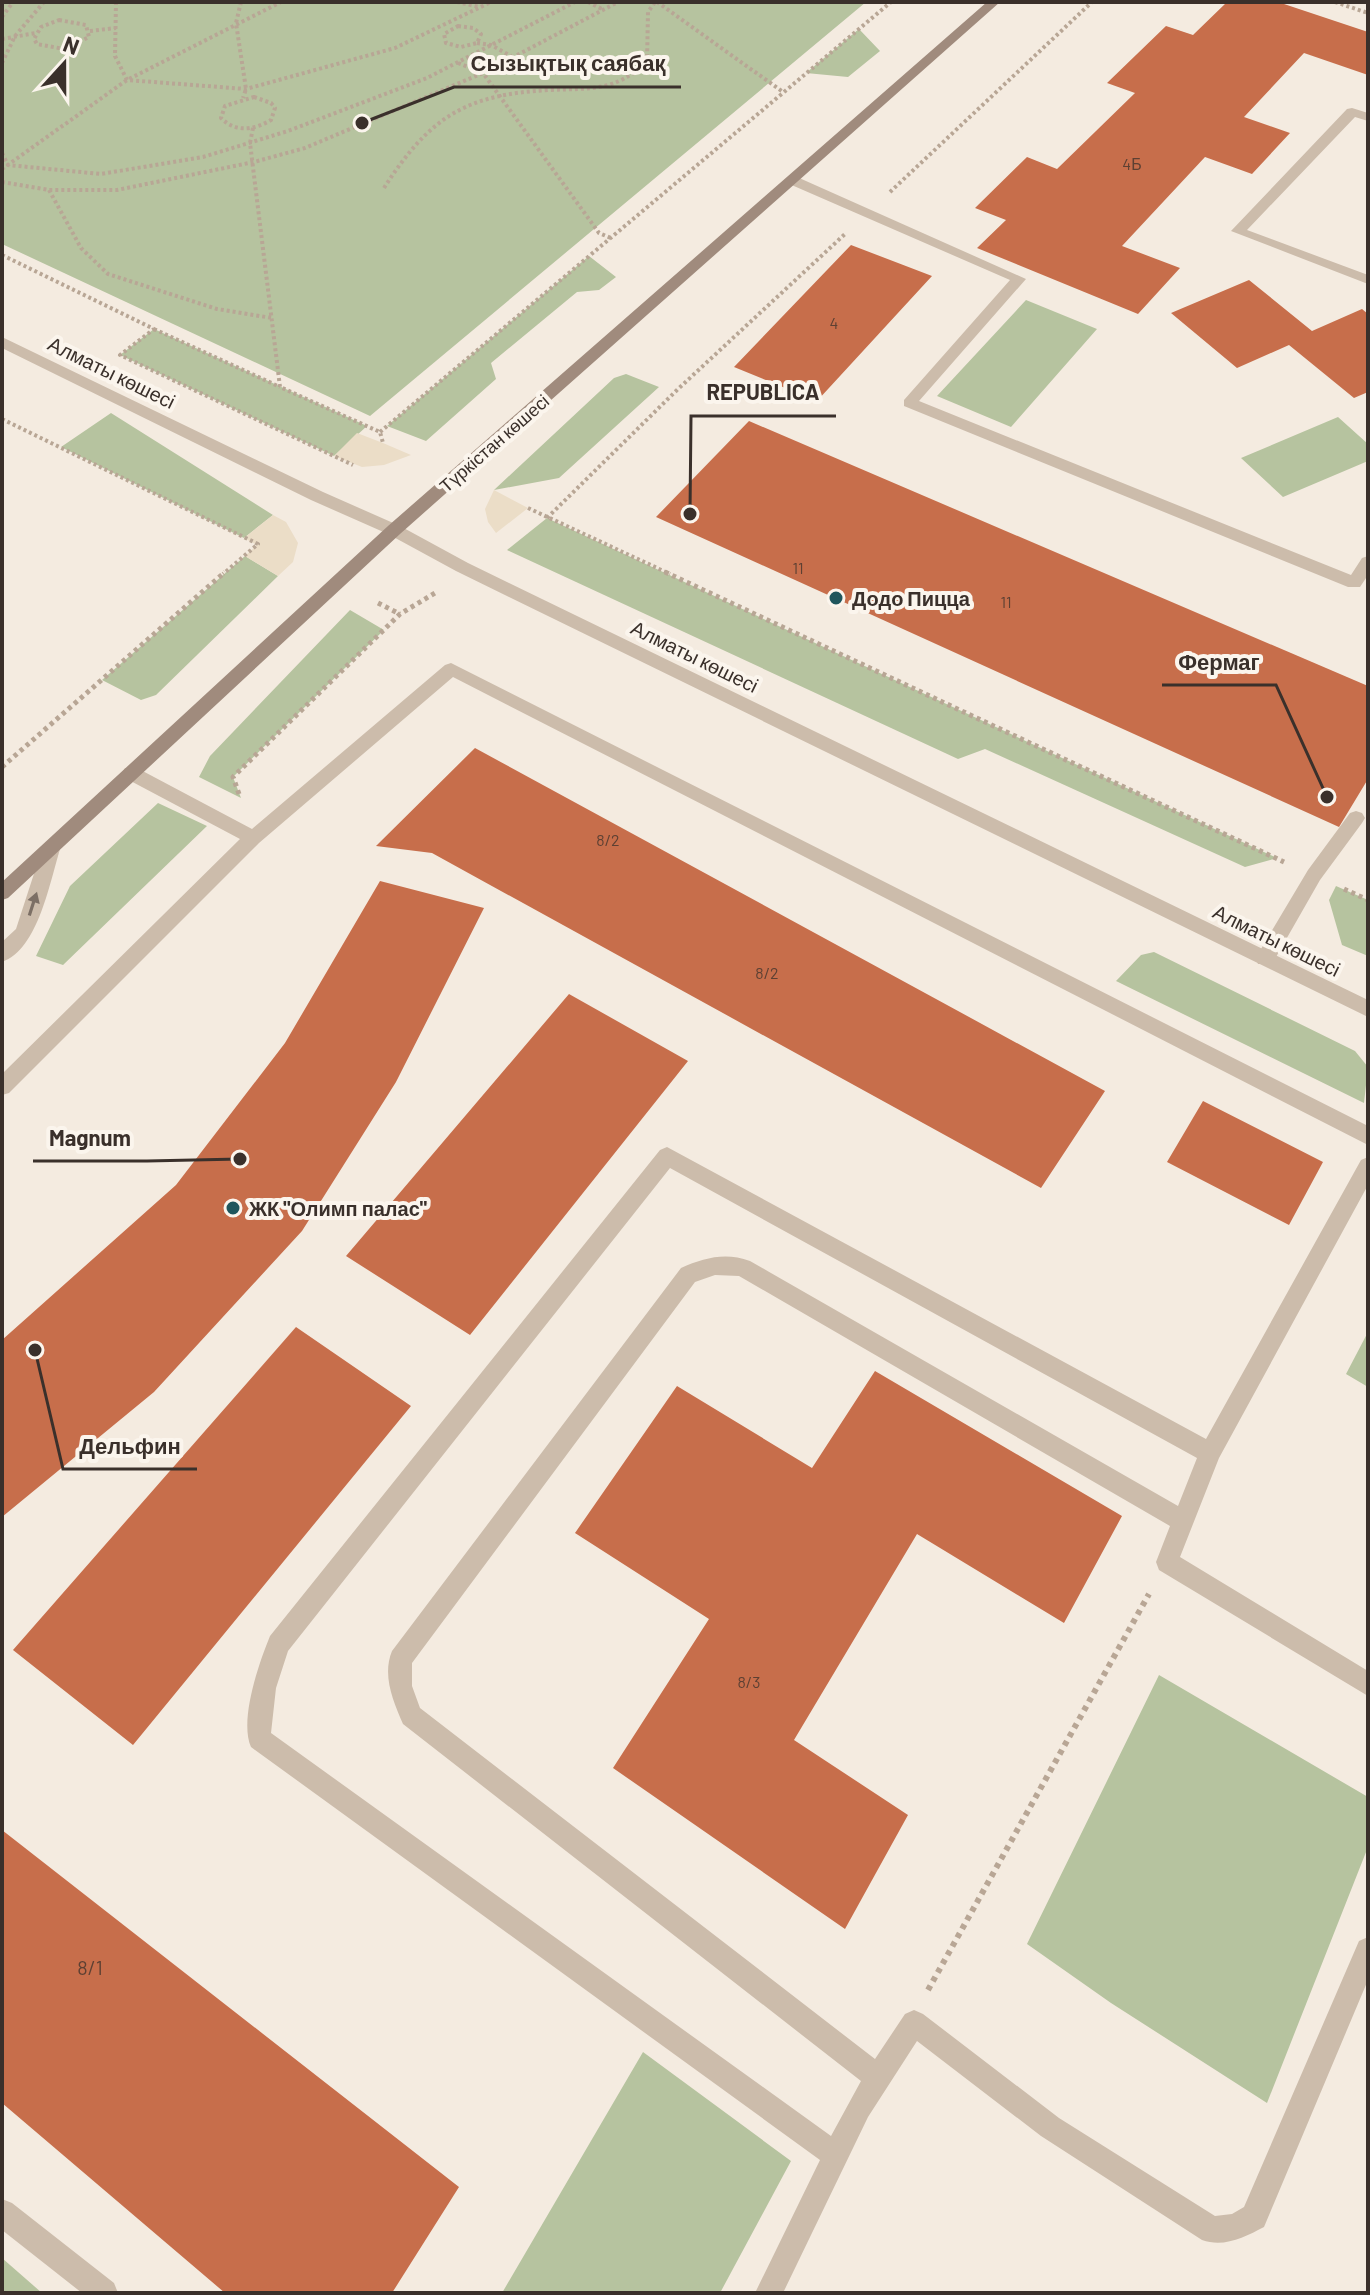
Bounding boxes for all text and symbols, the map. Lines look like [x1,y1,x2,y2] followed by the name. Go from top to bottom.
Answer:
[24,24,104,104] north arrow
[60,30,83,59] text: N
[454,41,681,87] callout: Сызықтық саябақ
[471,49,666,76] text: Сызықтық саябақ
[1122,154,1142,173] house number: 4Б
[830,313,838,332] house number: 4
[45,331,179,413] street label: Алматы көшесі
[691,370,836,416] callout: REPUBLICA
[706,378,820,404] text: REPUBLICA
[435,389,553,497] street label: Түркістан көшесі
[792,558,804,577] house number: 11
[852,586,971,610] place label: Додо Пицца
[827,589,845,607] marker: Додо Пицца
[1000,592,1012,611] house number: 11
[628,615,762,697] street label: Алматы көшесі
[1162,639,1276,685] callout: Фермаг
[1178,648,1260,675] text: Фермаг
[596,830,620,849] house number: 8/2
[28,892,40,916] one-way arrow
[1210,899,1344,981] street label: Алматы көшесі
[755,963,779,982] house number: 8/2
[33,1115,147,1161] callout: Magnum
[49,1124,131,1150] text: Magnum
[248,1196,427,1220] place label: ЖК "Олимп палас"
[224,1199,242,1217] marker: ЖК "Олимп палас"
[63,1423,197,1469] callout: Дельфин
[79,1432,181,1459] text: Дельфин
[738,1672,760,1691] house number: 8/3
[77,1955,103,1979] house number: 8/1

